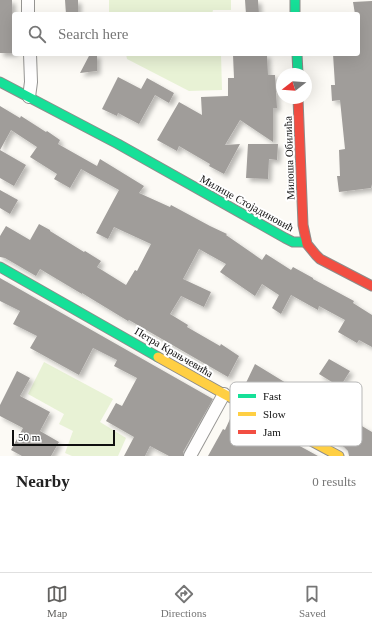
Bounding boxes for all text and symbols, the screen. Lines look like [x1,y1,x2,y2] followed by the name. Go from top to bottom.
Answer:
[12,12,360,56] search box
[26,23,48,45] icon: search
[58,26,128,42] text: Search here
[276,68,312,104] north arrow
[282,116,296,200] street label: Милоша Обилића
[198,172,296,234] street label: Милице Стојадиновић
[133,325,215,379] street label: Петра Крањчевића
[230,382,362,446] legend
[263,390,281,402] text: Fast
[263,408,286,420] text: Slow
[263,426,281,438] text: Jam
[12,428,115,447] scale bar
[18,431,40,443] text: 50 m
[16,472,70,491] text: Nearby
[312,474,356,489] text: 0 results
[46,583,68,619] tab: Map
[161,583,206,619] tab: Directions
[299,583,326,619] tab: Saved

